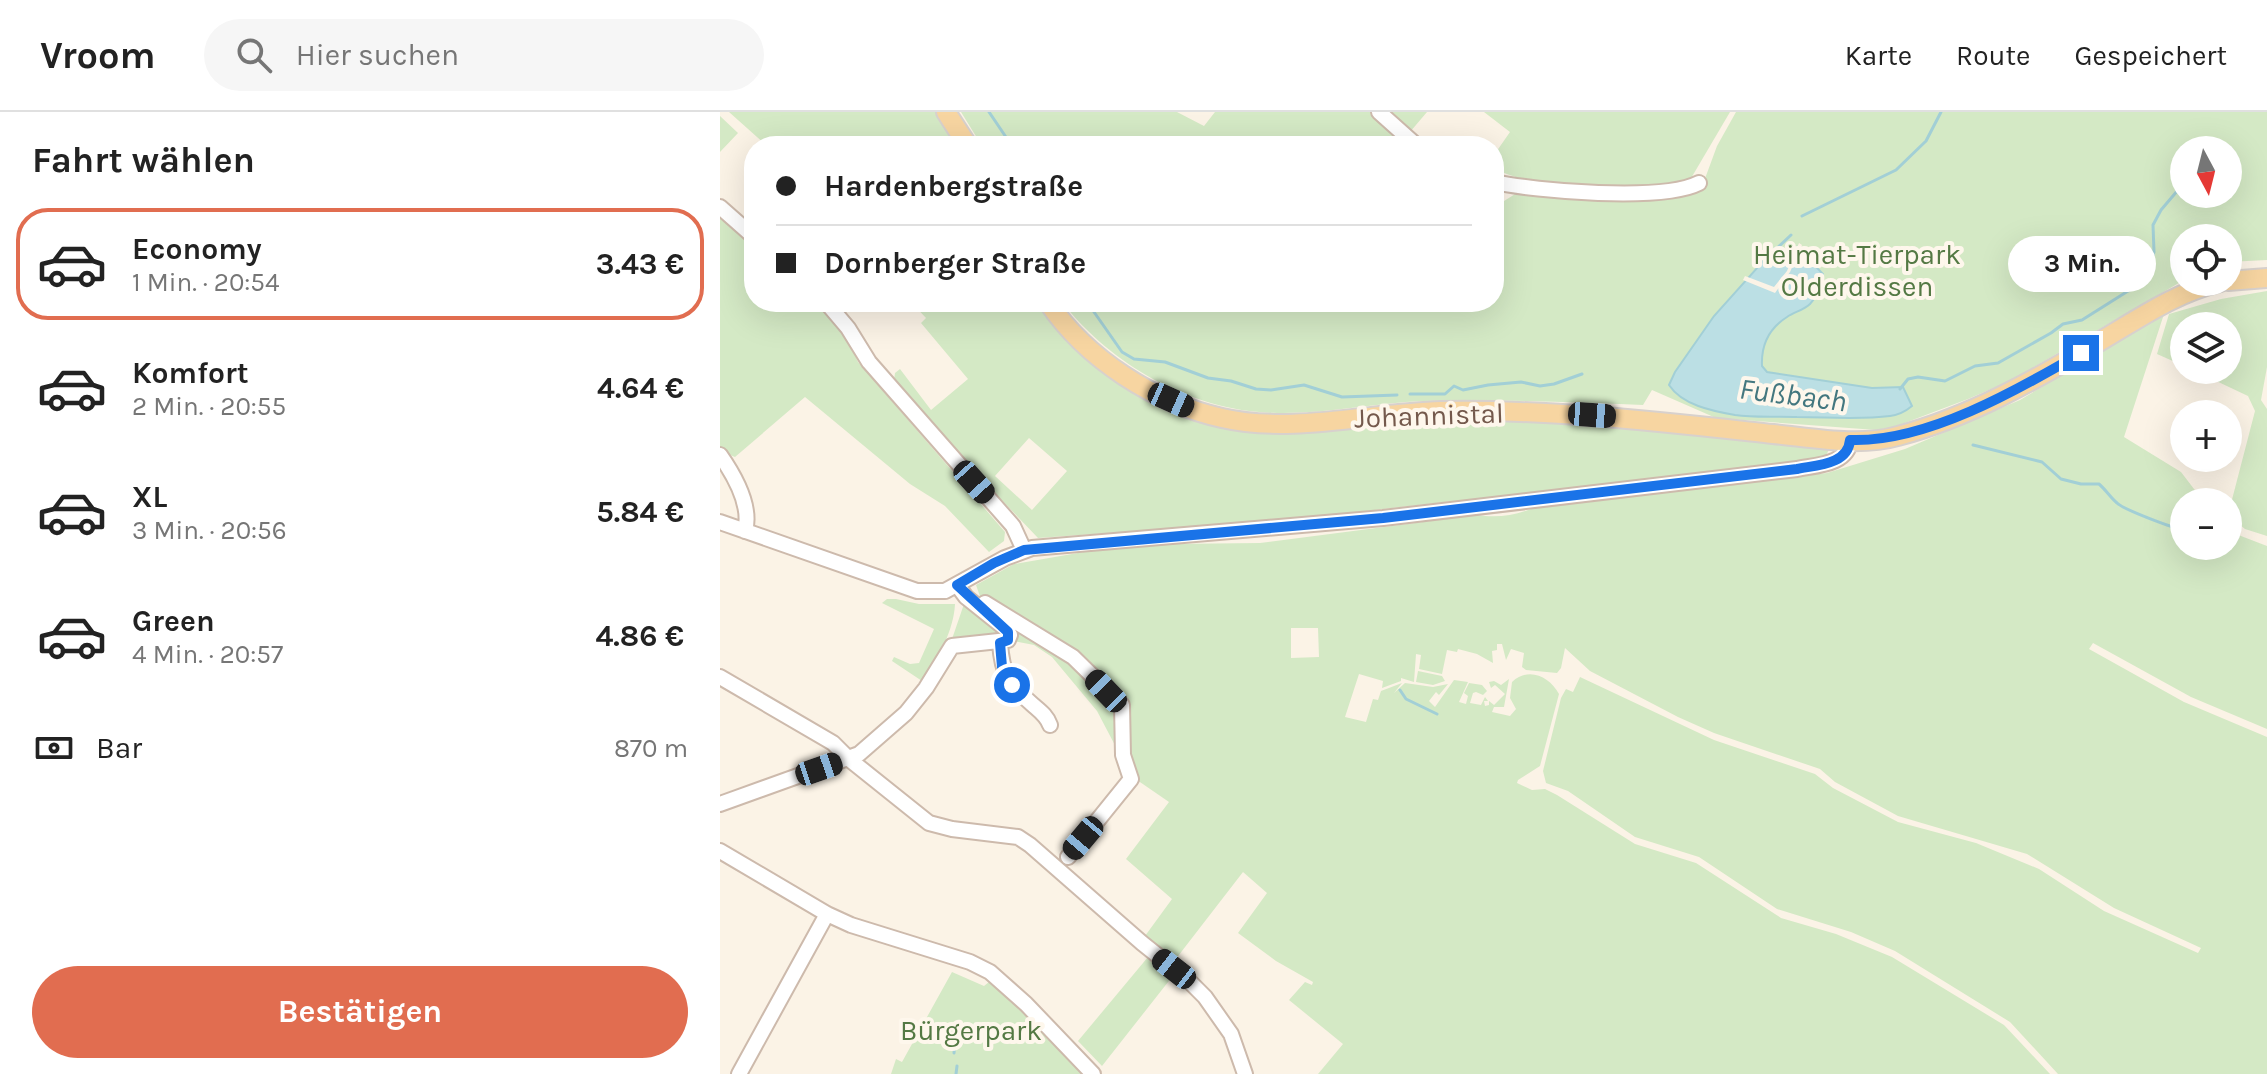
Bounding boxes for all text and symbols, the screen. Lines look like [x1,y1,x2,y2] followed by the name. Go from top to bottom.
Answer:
[204,19,764,91] search box
[40,33,156,78] text: Vroom
[232,33,276,77] icon: search
[296,37,459,73] text: Hier suchen
[1845,39,1912,72] text: Karte
[1956,39,2030,72] text: Route
[2074,39,2227,72] text: Gespeichert
[2170,136,2242,208] north arrow
[2170,136,2242,560] map controls
[32,139,255,181] text: Fahrt wählen
[824,168,1083,204] text: Hardenbergstraße
[2170,224,2242,296] button: locate
[36,228,108,300] icon: car
[132,231,262,267] text: Economy
[2007,237,2155,293] callout: 3 Min.
[1753,238,1961,303] park label: Heimat-Tierpark Olderdissen
[824,245,1086,281] text: Dornberger Straße
[596,246,684,282] text: 3.43 €
[2044,248,2120,279] text: 3 Min.
[132,267,280,298] text: 1 Min. · 20:54
[2170,312,2242,384] button: layers
[2063,335,2099,371] route end
[36,352,108,424] icon: car
[132,355,249,391] text: Komfort
[597,370,684,406] text: 4.64 €
[1737,371,1849,419] water label: Fußbach
[1144,379,1198,421] car
[132,391,286,422] text: 2 Min. · 20:55
[1354,396,1504,435] street label: Johannistal
[2170,400,2242,472] button: +
[1567,401,1617,429] car
[949,456,999,508] car
[36,476,108,548] icon: car
[132,479,167,515] text: XL
[2170,488,2242,560] button: −
[596,494,684,530] text: 5.84 €
[132,515,287,546] text: 3 Min. · 20:56
[36,600,108,672] icon: car
[132,603,215,639] text: Green
[595,618,684,654] text: 4.86 €
[132,639,283,670] text: 4 Min. · 20:57
[1081,665,1131,717] car
[994,667,1030,703] route start
[32,726,76,770] icon: cash
[96,730,142,766] text: Bar
[614,733,688,764] text: 870 m
[792,750,846,788] car
[1058,812,1108,864] car
[1148,945,1200,993] car
[32,966,688,1058] button: Bestätigen
[900,1014,1042,1047] park label: Bürgerpark

